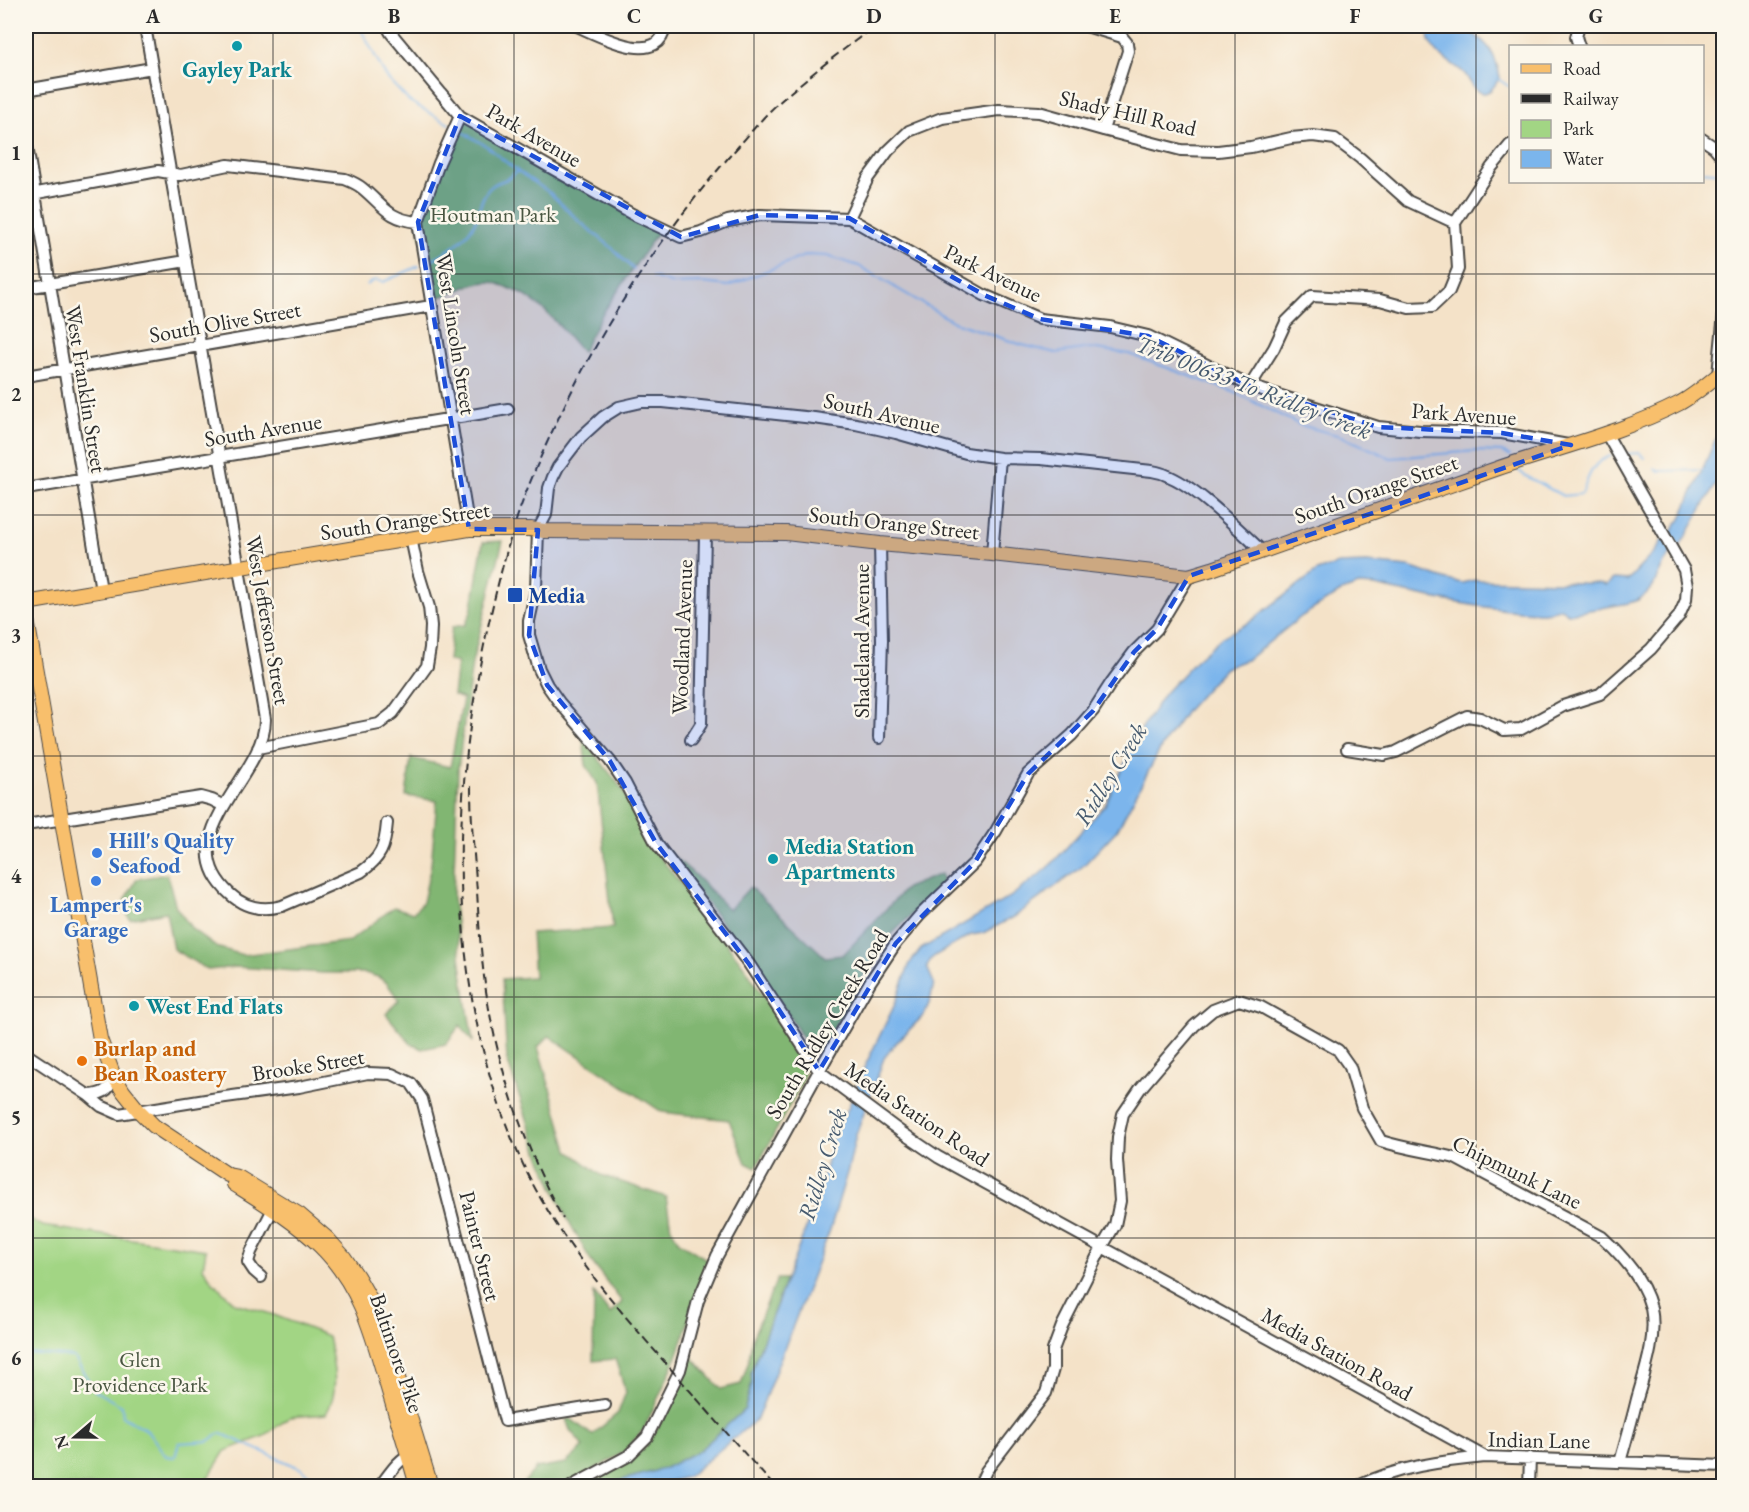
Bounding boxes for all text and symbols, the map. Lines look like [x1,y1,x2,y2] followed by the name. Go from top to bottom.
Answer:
[145,3,161,29] text: A
[388,3,400,29] text: B
[627,3,641,29] text: C
[866,3,882,29] text: D
[1109,3,1121,29] text: E
[1350,3,1361,29] text: F
[1589,3,1603,29] text: G
[230,39,244,53] marker: Gayley Park
[1509,45,1704,183] legend
[182,55,293,84] place label: Gayley Park
[1563,57,1602,80] text: Road
[1057,83,1200,143] street label: Shady Hill Road
[1563,87,1619,110] text: Railway
[481,96,587,174] street label: Park Avenue
[1563,117,1594,140] text: Park
[11,140,21,166] text: 1
[1563,147,1604,170] text: Water
[430,200,557,229] park label: Houtman Park
[939,237,1047,309] street label: Park Avenue
[429,251,483,417] street label: West Lincoln Street
[147,294,303,350] street label: South Olive Street
[58,303,114,475] street label: West Franklin Street
[1132,328,1376,446] water label: Trib 00633 To Ridley Creek
[11,381,22,407] text: 2
[821,386,943,441] street label: South Avenue
[1411,396,1518,432] street label: Park Avenue
[202,406,324,454] street label: South Avenue
[1291,447,1462,531] street label: South Orange Street
[318,495,492,547] street label: South Orange Street
[808,500,981,546] street label: South Orange Street
[239,533,297,707] street label: West Jefferson Street
[665,559,699,715] street label: Woodland Avenue
[847,563,876,718] street label: Shadeland Avenue
[528,581,586,610] place label: Media
[506,586,524,604] marker: Media
[11,622,21,648] text: 3
[1066,717,1154,831] water label: Ridley Creek
[109,826,234,880] place label: Hill's Quality Seafood
[784,832,915,886] place label: Media Station Apartments
[90,846,104,860] marker: Hill's Quality Seafood
[766,852,780,866] marker: Media Station Apartments
[11,863,22,889] text: 4
[89,874,103,888] marker: Lampert's Garage
[50,890,142,944] place label: Lampert's Garage
[759,923,896,1124] street label: South Ridley Creek Road
[146,992,283,1021] place label: West End Flats
[127,999,141,1013] marker: West End Flats
[94,1034,227,1088] place label: Burlap and Bean Roastery
[250,1042,366,1088] street label: Brooke Street
[75,1054,89,1068] marker: Burlap and Bean Roastery
[839,1055,996,1174] street label: Media Station Road
[11,1104,21,1130] text: 5
[790,1104,854,1224] water label: Ridley Creek
[1447,1128,1587,1216] street label: Chipmunk Lane
[452,1188,508,1304] street label: Painter Street
[363,1290,431,1417] street label: Baltimore Pike
[1256,1300,1419,1408] street label: Media Station Road
[11,1345,22,1371] text: 6
[72,1345,208,1399] park label: Glen Providence Park
[45,1407,105,1467] north arrow
[1488,1425,1591,1455] street label: Indian Lane
[49,1432,73,1452] text: N

